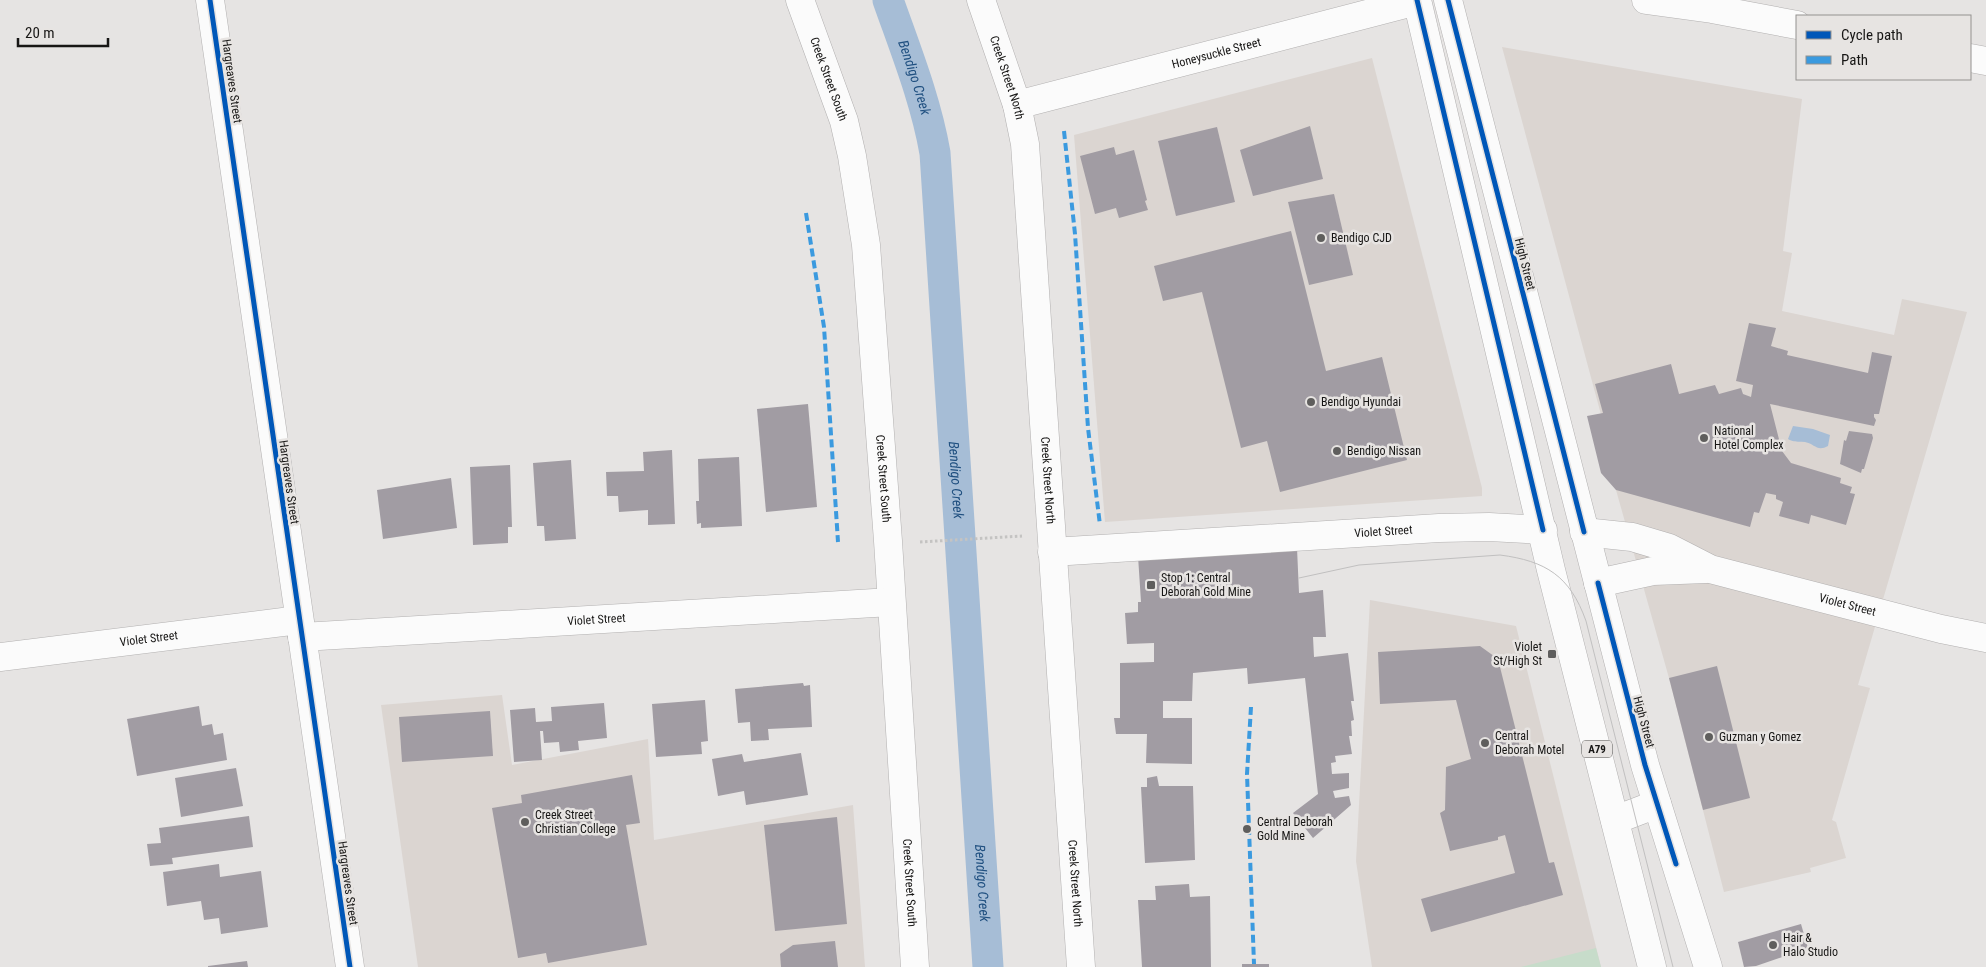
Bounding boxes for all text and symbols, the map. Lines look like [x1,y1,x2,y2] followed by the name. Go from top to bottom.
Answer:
[18,15,108,47] scale bar
[1796,15,1971,80] legend
[25,24,55,42] text: 20 m
[1841,26,1903,44] text: Cycle path
[987,34,1027,121] street label: Creek Street North
[807,35,850,123] street label: Creek Street South
[1170,35,1263,71] street label: Honeysuckle Street
[219,38,245,124] street label: Hargreaves Street
[895,38,934,117] water label: Bendigo Creek
[1841,51,1868,69] text: Path
[1331,231,1392,245] place label: Bendigo CJD
[1315,232,1327,244] marker: Bendigo CJD
[1512,237,1538,292] street label: High Street
[1321,395,1401,409] place label: Bendigo Hyundai
[1305,396,1317,408] marker: Bendigo Hyundai
[1714,424,1784,452] place label: National Hotel Complex
[1698,432,1710,444] marker: National Hotel Complex
[873,434,894,523] street label: Creek Street South
[1038,436,1058,525] street label: Creek Street North
[276,439,302,525] street label: Hargreaves Street
[946,441,967,520] water label: Bendigo Creek
[1347,444,1421,458] place label: Bendigo Nissan
[1331,445,1343,457] marker: Bendigo Nissan
[1354,523,1413,540] street label: Violet Street
[1161,571,1251,599] place label: Stop 1: Central Deborah Gold Mine
[1145,579,1157,591] marker: Stop 1: Central Deborah Gold Mine
[1817,591,1878,619] street label: Violet Street
[567,611,626,628] street label: Violet Street
[119,628,179,649] street label: Violet Street
[1493,640,1542,668] place label: Violet St/High St
[1546,648,1558,660] marker: Violet St/High St
[1630,695,1658,750] street label: High Street
[1495,729,1564,757] place label: Central Deborah Motel
[1719,730,1801,744] place label: Guzman y Gomez
[1703,731,1715,743] marker: Guzman y Gomez
[1479,737,1491,749] marker: Central Deborah Motel
[1582,741,1612,758] road number: A79
[535,808,616,836] place label: Creek Street Christian College
[1257,815,1333,843] place label: Central Deborah Gold Mine
[519,816,531,828] marker: Creek Street Christian College
[1241,823,1253,835] marker: Central Deborah Gold Mine
[900,838,919,927] street label: Creek Street South
[1065,839,1085,928] street label: Creek Street North
[335,840,361,926] street label: Hargreaves Street
[972,844,993,923] water label: Bendigo Creek
[1783,931,1838,959] place label: Hair & Halo Studio
[1767,939,1779,951] marker: Hair & Halo Studio

